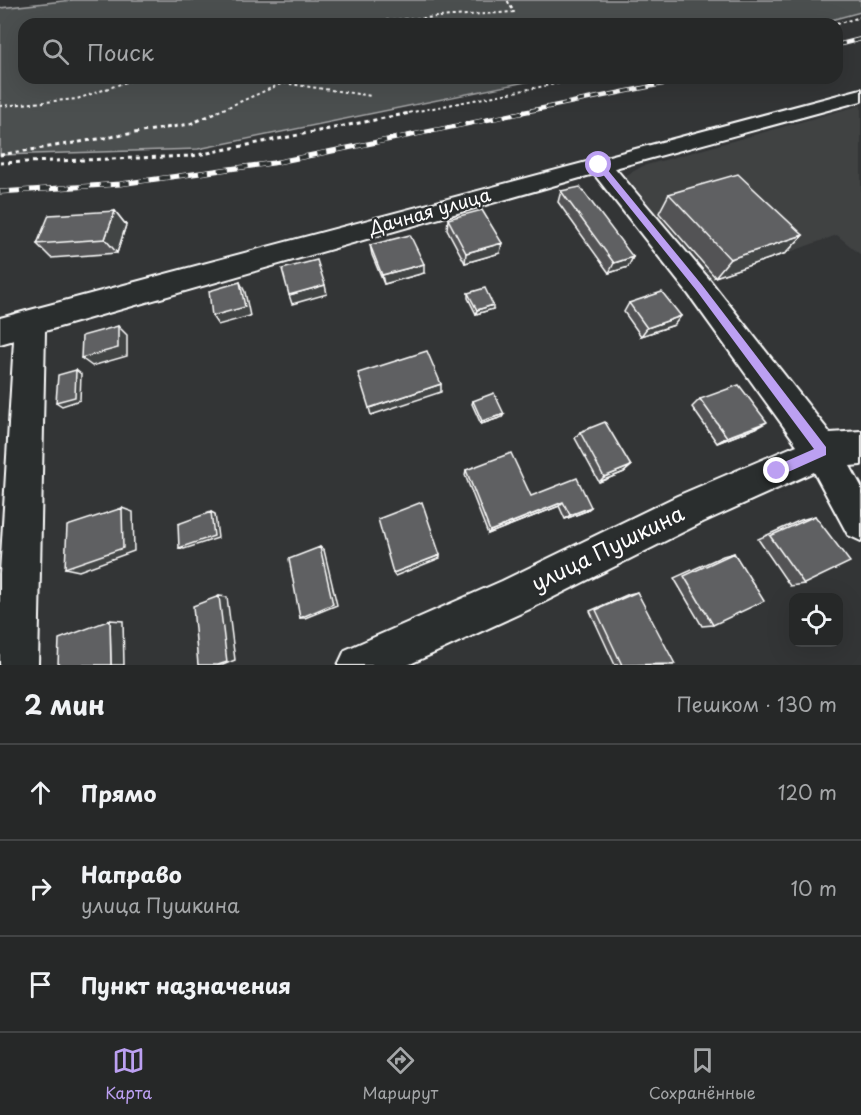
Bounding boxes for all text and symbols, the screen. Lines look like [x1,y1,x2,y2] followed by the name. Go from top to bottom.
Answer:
[18,18,843,84] search box
[39,35,72,68] icon: search
[87,35,154,68] text: Поиск
[585,151,611,177] route start
[365,180,494,241] street label: Дачная улица
[763,457,789,483] route end
[525,496,690,598] street label: улица Пушкина
[789,593,843,647] map controls
[789,593,843,647] button: locate
[24,685,105,724] text: 2 мин
[676,689,837,719] text: Пешком · 130 m
[24,776,57,809] icon: ahead
[81,776,156,809] text: Прямо
[778,777,837,807] text: 120 m
[81,857,182,890] text: Направо
[24,872,57,905] icon: right
[790,873,837,903] text: 10 m
[81,890,240,920] text: улица Пушкина
[24,968,57,1001] icon: arrive
[81,968,291,1001] text: Пункт назначения
[105,1044,152,1104] tab: Карта
[363,1044,438,1104] tab: Маршрут
[649,1044,756,1104] tab: Сохранённые

